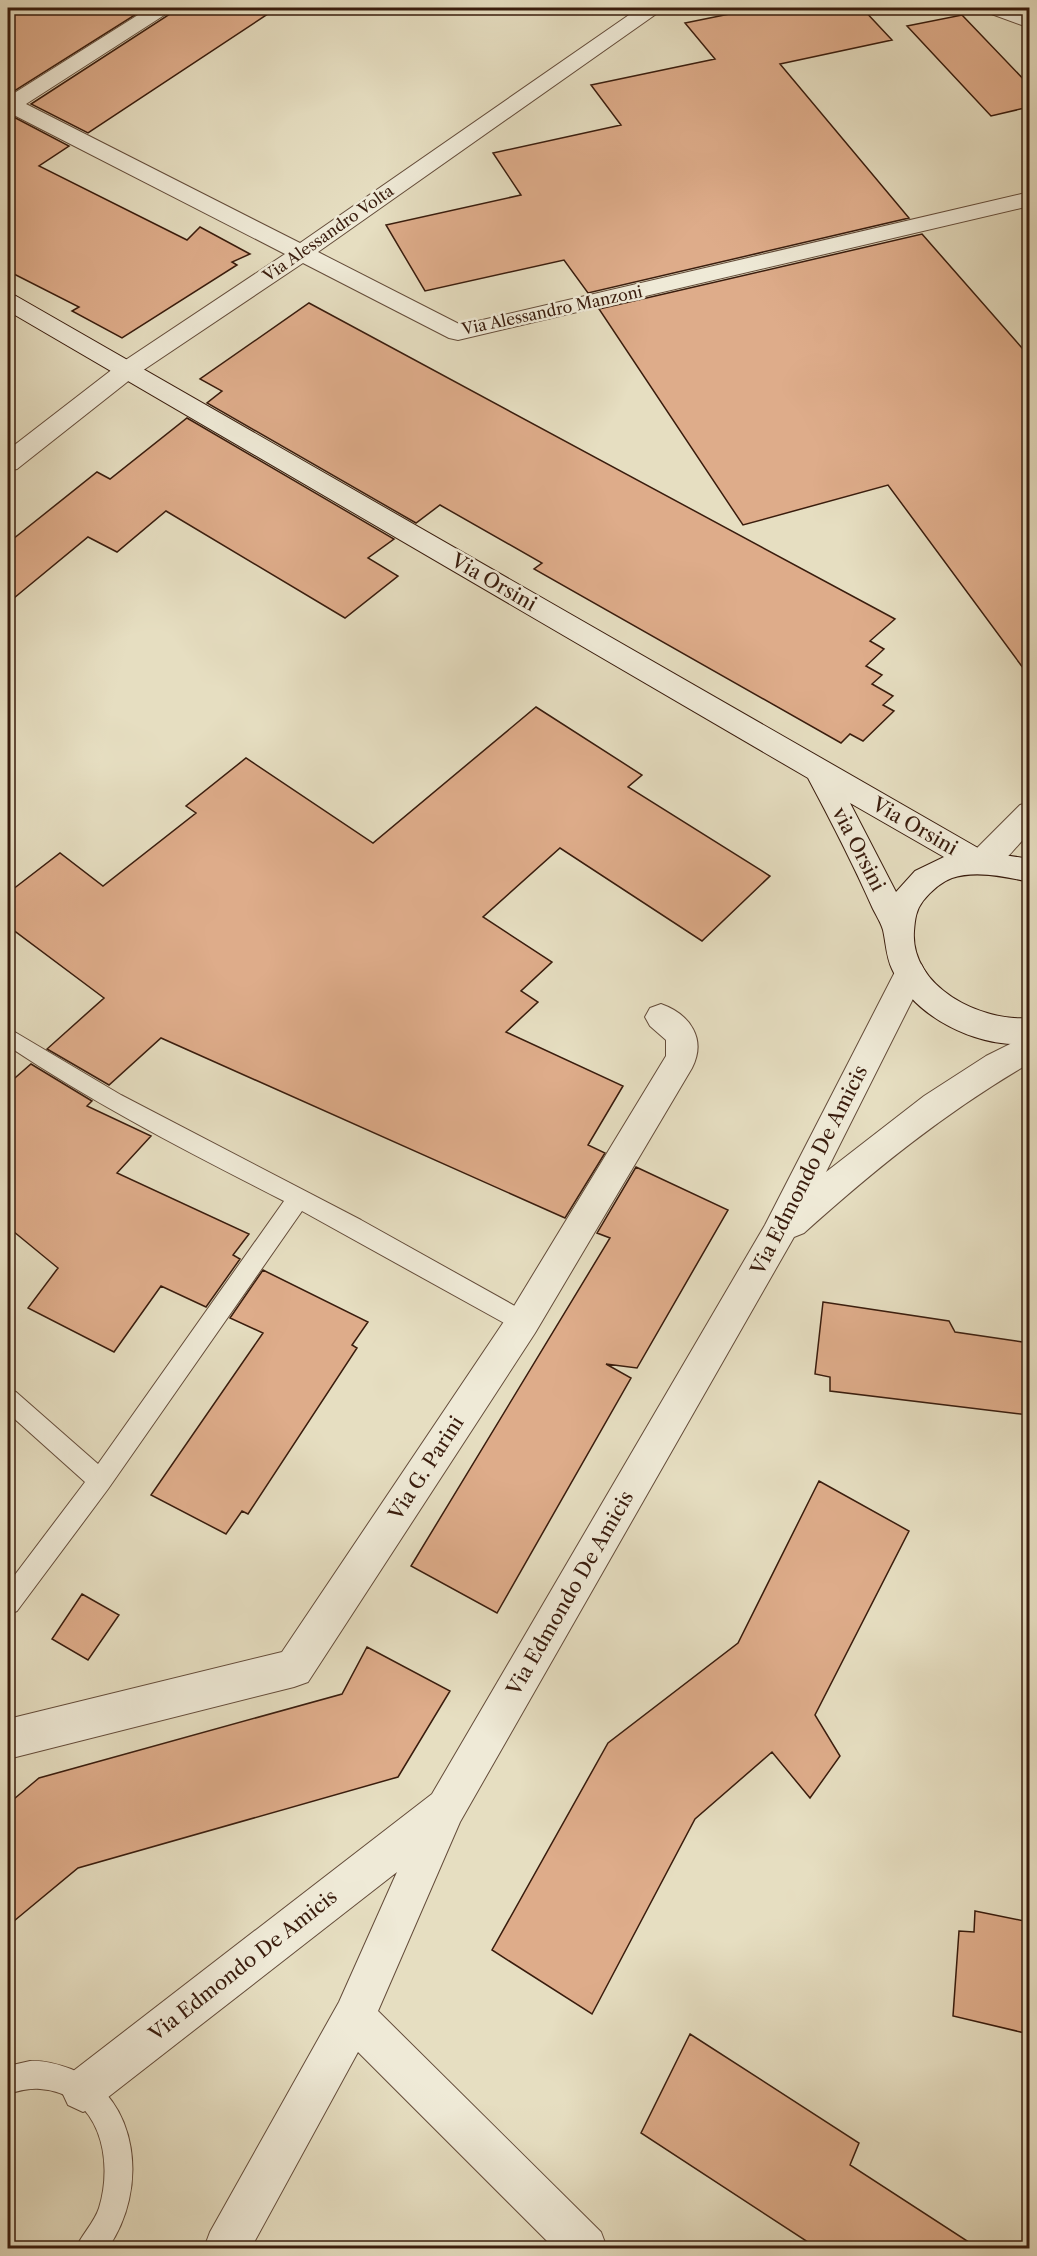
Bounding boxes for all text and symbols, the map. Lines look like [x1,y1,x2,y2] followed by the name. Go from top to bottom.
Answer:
[258,180,398,286] street label: Via Alessandro Volta
[459,281,644,339] street label: Via Alessandro Manzoni
[446,547,541,616] street label: Via Orsini
[867,791,962,860] street label: Via Orsini
[827,802,890,895] street label: via Orsini
[745,1061,872,1280] street label: Via Edmondo De Amicis
[383,1412,469,1525] street label: Via G. Parini
[501,1487,638,1700] street label: Via Edmondo De Amicis
[143,1884,342,2047] street label: Via Edmondo De Amicis

